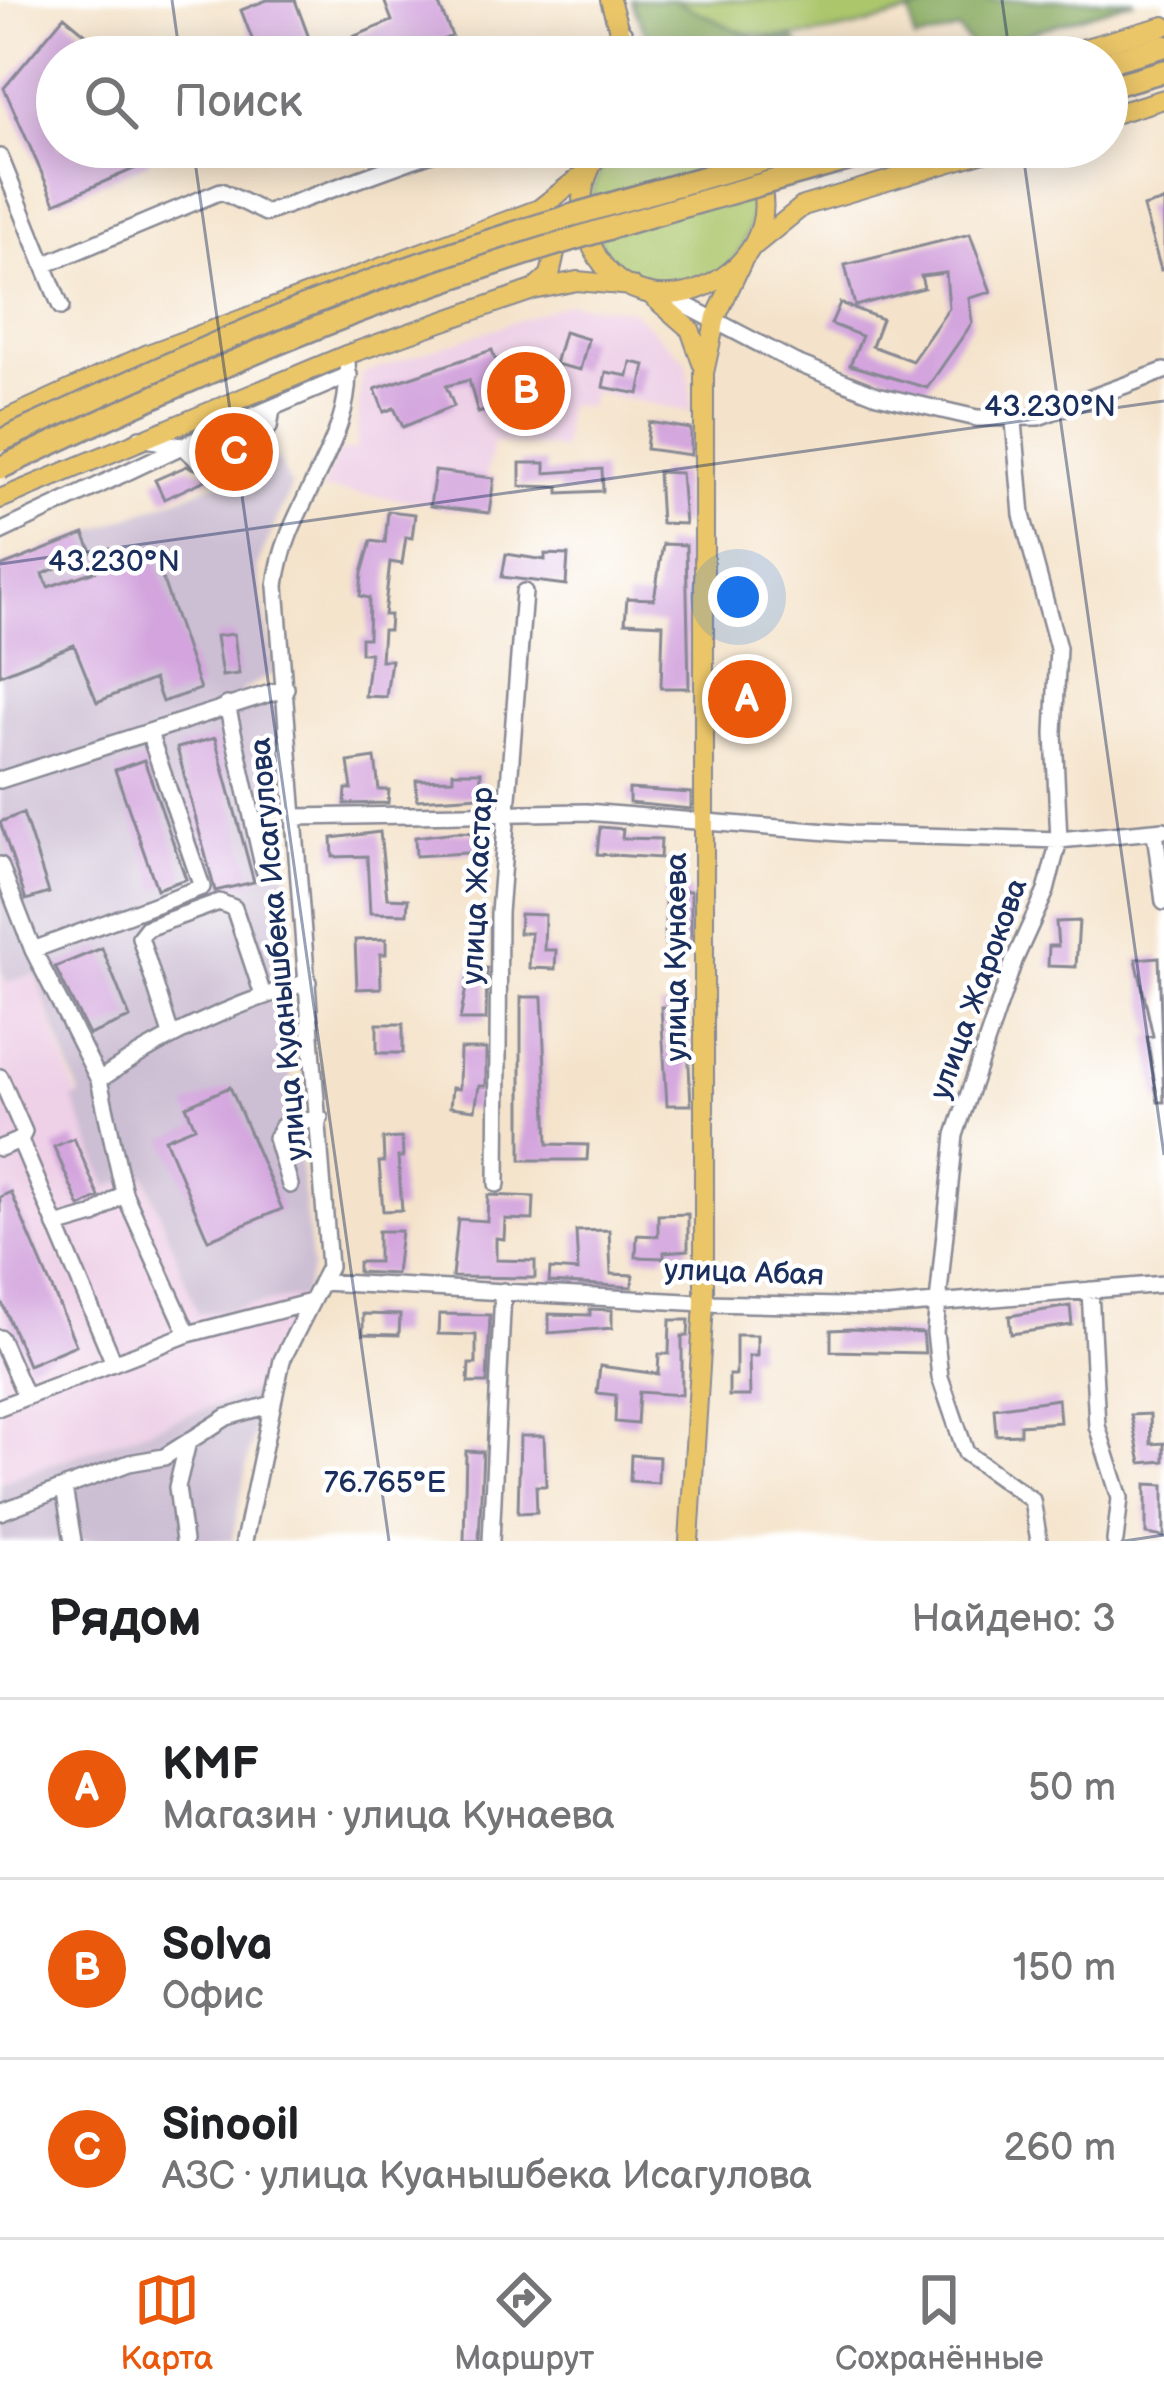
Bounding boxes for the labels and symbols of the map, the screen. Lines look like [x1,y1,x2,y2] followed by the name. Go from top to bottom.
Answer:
[487,346,565,436] pin: B
[984,389,1116,425] text: 43.230°N
[195,407,273,497] pin: C
[48,544,180,580] text: 43.230°N
[708,567,768,627] your location
[708,654,786,744] pin: A
[243,736,315,1162] street label: улица Куанышбека Исагулова
[455,786,501,986] street label: улица Жастар
[659,852,695,1062] street label: улица Кунаева
[922,873,1036,1104] street label: улица Жарокова
[663,1252,825,1294] street label: улица Абая
[324,1465,446,1501] text: 76.765°E

